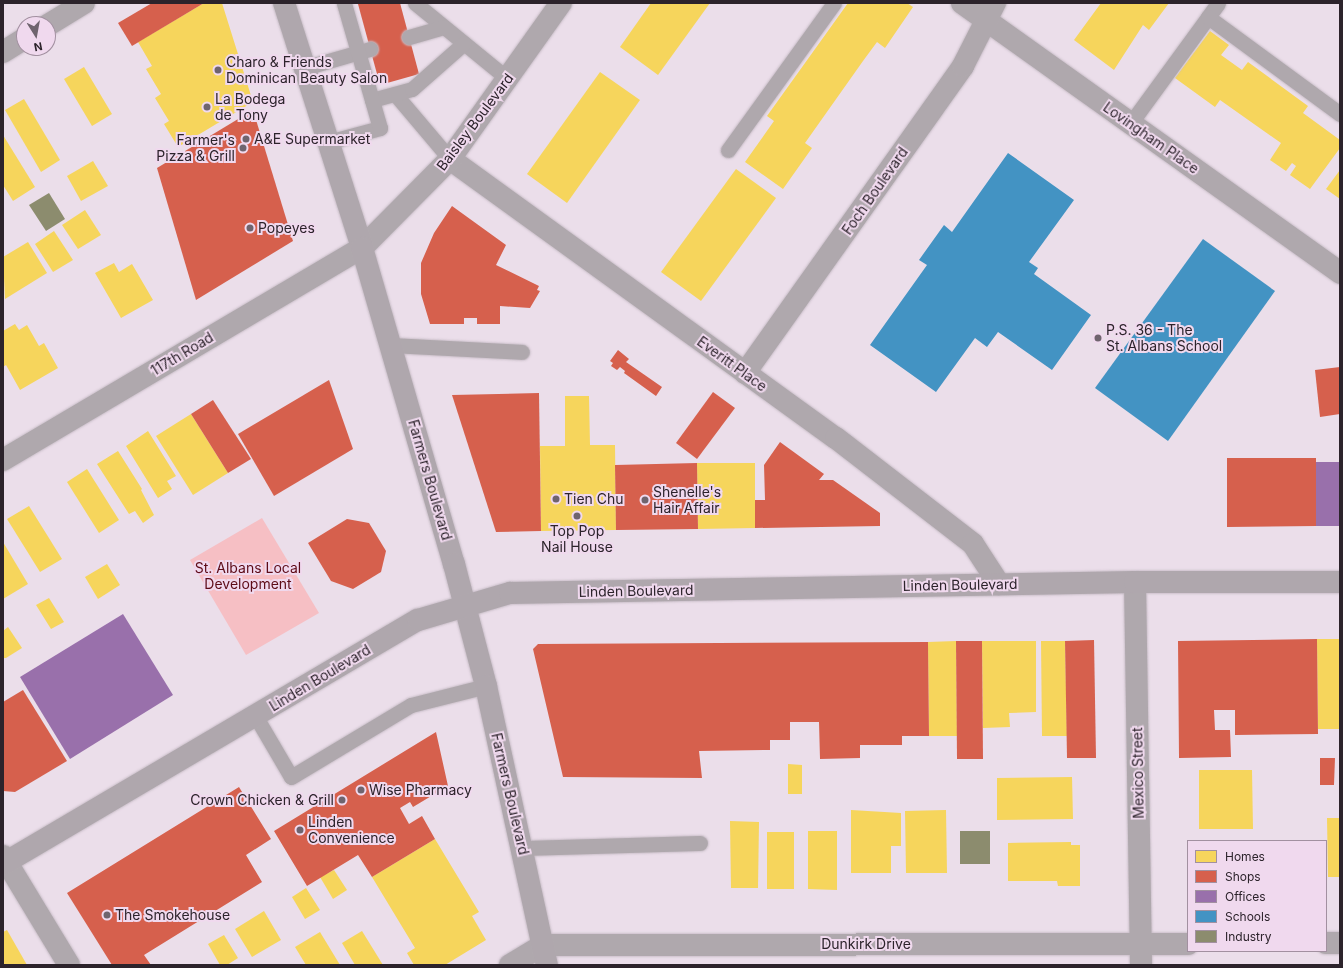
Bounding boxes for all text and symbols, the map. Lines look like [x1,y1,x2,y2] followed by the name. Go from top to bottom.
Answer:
[16,16,56,56] north arrow
[33,39,44,54] text: N
[226,54,387,86] place label: Charo & Friends Dominican Beauty Salon
[213,65,223,75] marker: Charo & Friends Dominican Beauty Salon
[433,70,517,174] street label: Baisley Boulevard
[215,91,285,124] place label: La Bodega de Tony
[1100,99,1202,177] street label: Lovingham Place
[202,102,212,112] marker: La Bodega de Tony
[254,131,370,147] place label: A&E Supermarket
[156,132,235,164] place label: Farmer's Pizza & Grill
[241,134,251,144] marker: A&E Supermarket
[238,143,248,153] marker: Farmer's Pizza & Grill
[839,144,911,238] street label: Foch Boulevard
[258,220,315,236] place label: Popeyes
[245,223,255,233] marker: Popeyes
[1106,322,1222,354] place label: P.S. 36 - The St. Albans School
[148,329,216,379] street label: 117th Road
[694,333,770,395] street label: Everitt Place
[1093,333,1103,343] marker: P.S. 36 - The St. Albans School
[405,418,455,542] street label: Farmers Boulevard
[653,484,721,516] place label: Shenelle's Hair Affair
[564,491,624,507] place label: Tien Chu
[551,494,561,504] marker: Tien Chu
[640,495,650,505] marker: Shenelle's Hair Affair
[572,511,582,521] marker: Top Pop Nail House
[541,523,613,556] place label: Top Pop Nail House
[195,560,301,592] park label: St. Albans Local Development
[902,576,1018,594] street label: Linden Boulevard
[578,582,694,600] street label: Linden Boulevard
[266,641,374,715] street label: Linden Boulevard
[1129,727,1147,819] street label: Mexico Street
[488,731,532,857] street label: Farmers Boulevard
[369,782,472,798] place label: Wise Pharmacy
[356,785,366,795] marker: Wise Pharmacy
[190,792,334,808] place label: Crown Chicken & Grill
[337,795,347,805] marker: Crown Chicken & Grill
[308,814,395,846] place label: Linden Convenience
[295,825,305,835] marker: Linden Convenience
[1187,840,1327,952] legend
[1225,849,1265,864] text: Homes
[1225,869,1261,884] text: Shops
[1225,889,1266,904] text: Offices
[115,907,230,923] place label: The Smokehouse
[1225,909,1270,924] text: Schools
[102,910,112,920] marker: The Smokehouse
[1225,929,1271,944] text: Industry
[821,936,911,952] street label: Dunkirk Drive

